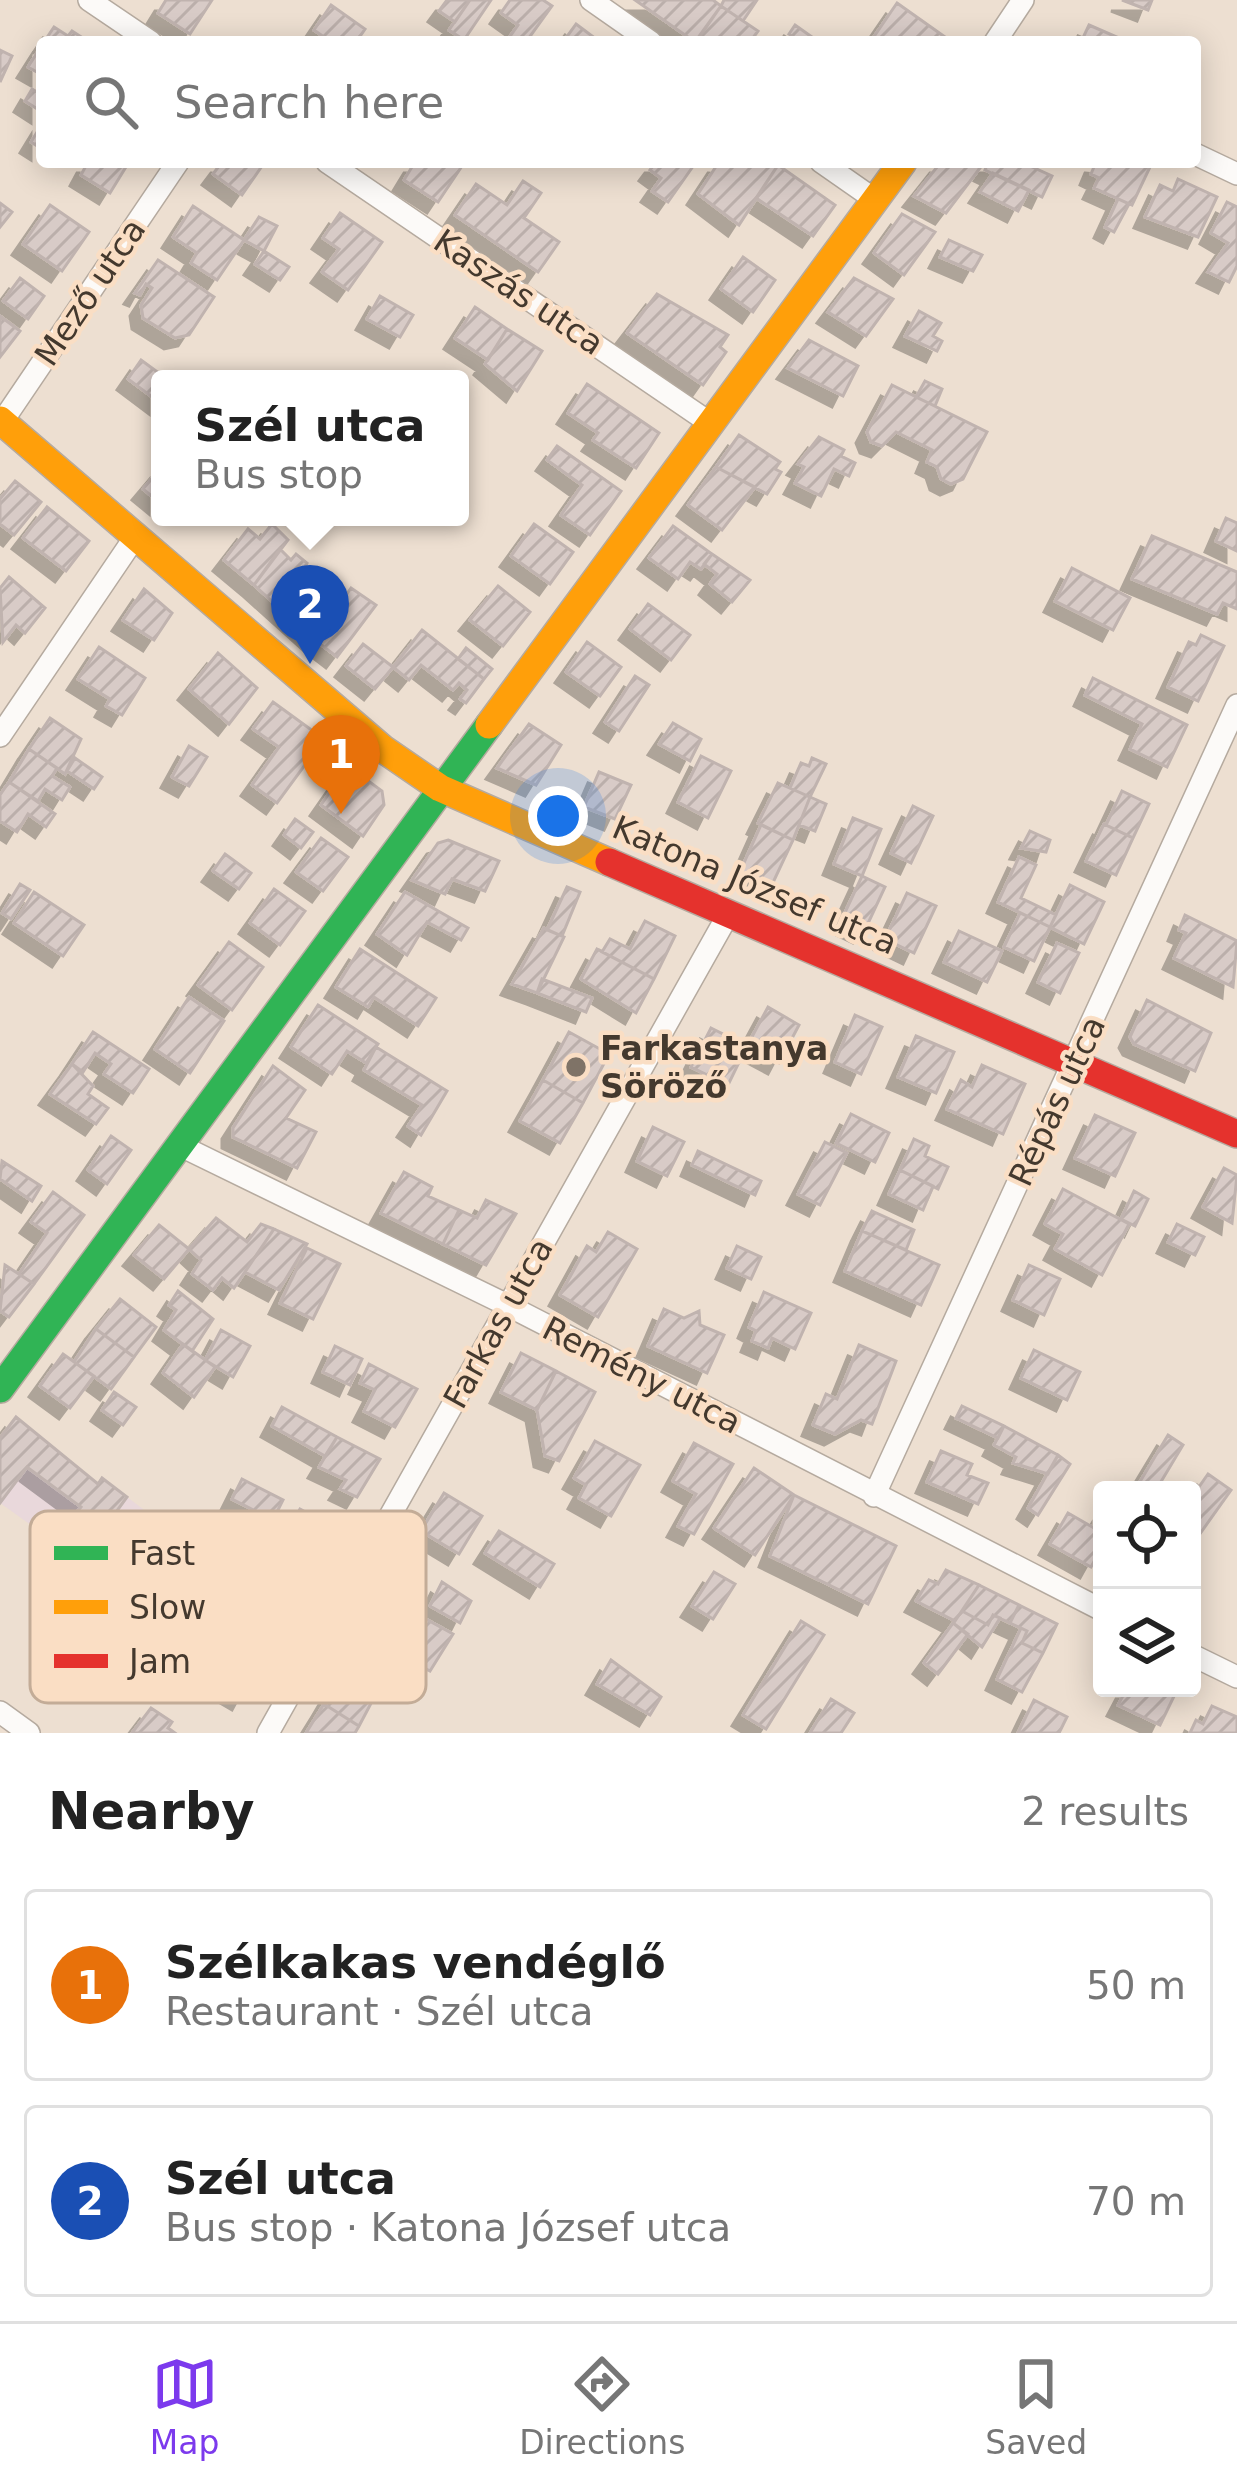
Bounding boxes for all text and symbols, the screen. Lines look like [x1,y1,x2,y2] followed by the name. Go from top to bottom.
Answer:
[36,36,1201,168] search box
[78,69,144,135] icon: search
[174,76,444,129] text: Search here
[27,211,153,373] street label: Mező utca
[427,221,611,363] street label: Kaszás utca
[151,370,469,526] popup
[195,399,425,452] text: Szél utca
[195,452,363,497] text: Bus stop
[271,565,349,664] pin: 2
[302,715,380,814] pin: 1
[528,786,588,846] your location
[607,807,903,963] street label: Katona József utca
[1001,1010,1113,1192] street label: Répás utca
[600,1029,828,1106] place label: Farkastanya Söröző
[563,1054,589,1080] marker: Farkastanya Söröző
[435,1231,561,1415] street label: Farkas utca
[536,1308,748,1442] street label: Remény utca
[1093,1481,1201,1697] map controls
[1093,1481,1201,1589] button: locate
[30,1511,426,1703] legend
[129,1534,195,1573] text: Fast
[129,1588,206,1627] text: Slow
[1093,1589,1201,1697] button: layers
[127,1642,191,1681] text: Jam
[48,1782,255,1841] text: Nearby
[1021,1789,1189,1834] text: 2 results
[165,1936,666,1989] text: Szélkakas vendéglő
[76,1963,104,2008] text: 1
[1086,1963,1186,2008] text: 50 m
[165,1989,594,2034] text: Restaurant · Szél utca
[165,2152,396,2205] text: Szél utca
[76,2179,104,2224] text: 2
[1086,2179,1186,2224] text: 70 m
[165,2205,731,2250] text: Bus stop · Katona József utca
[150,2351,220,2462] tab: Map
[519,2351,685,2462] tab: Directions
[985,2351,1087,2462] tab: Saved

